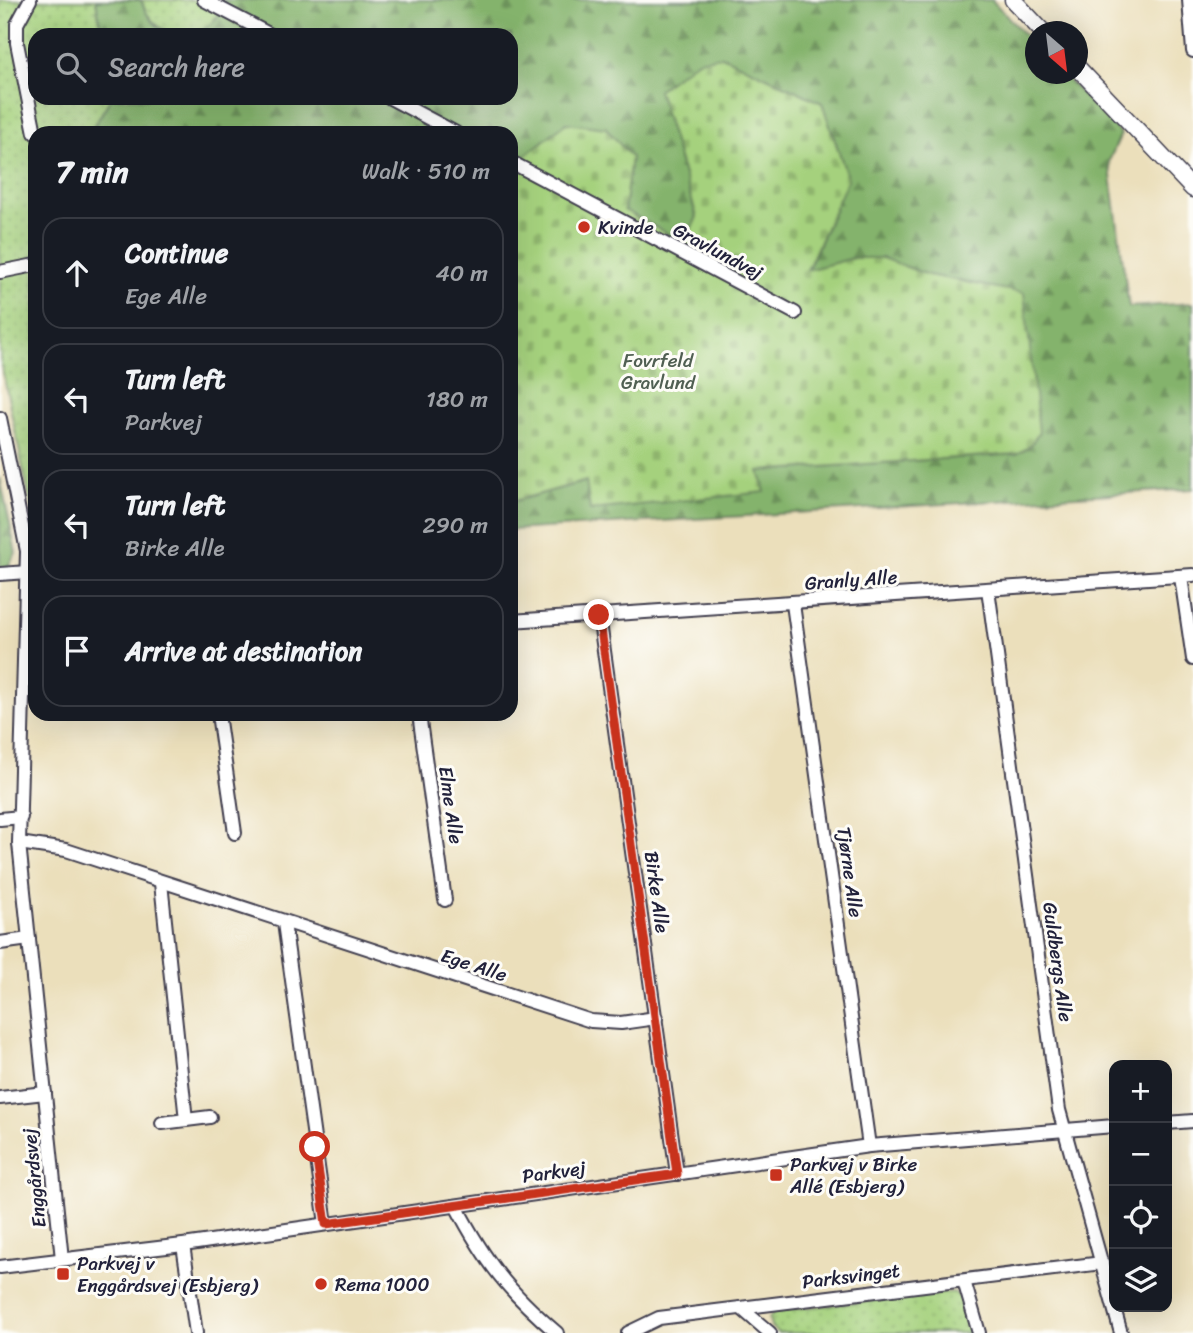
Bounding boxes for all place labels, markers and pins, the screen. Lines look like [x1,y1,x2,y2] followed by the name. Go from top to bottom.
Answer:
[598,211,654,244] place label: Kvinde
[576,219,592,235] marker: Kvinde
[789,1148,918,1203] place label: Parkvej v Birke Allé (Esbjerg)
[768,1167,784,1183] marker: Parkvej v Birke Allé (Esbjerg)
[77,1247,259,1302] place label: Parkvej v Enggårdsvej (Esbjerg)
[55,1266,71,1282] marker: Parkvej v Enggårdsvej (Esbjerg)
[335,1268,430,1301] place label: Rema 1000
[313,1276,329,1292] marker: Rema 1000

